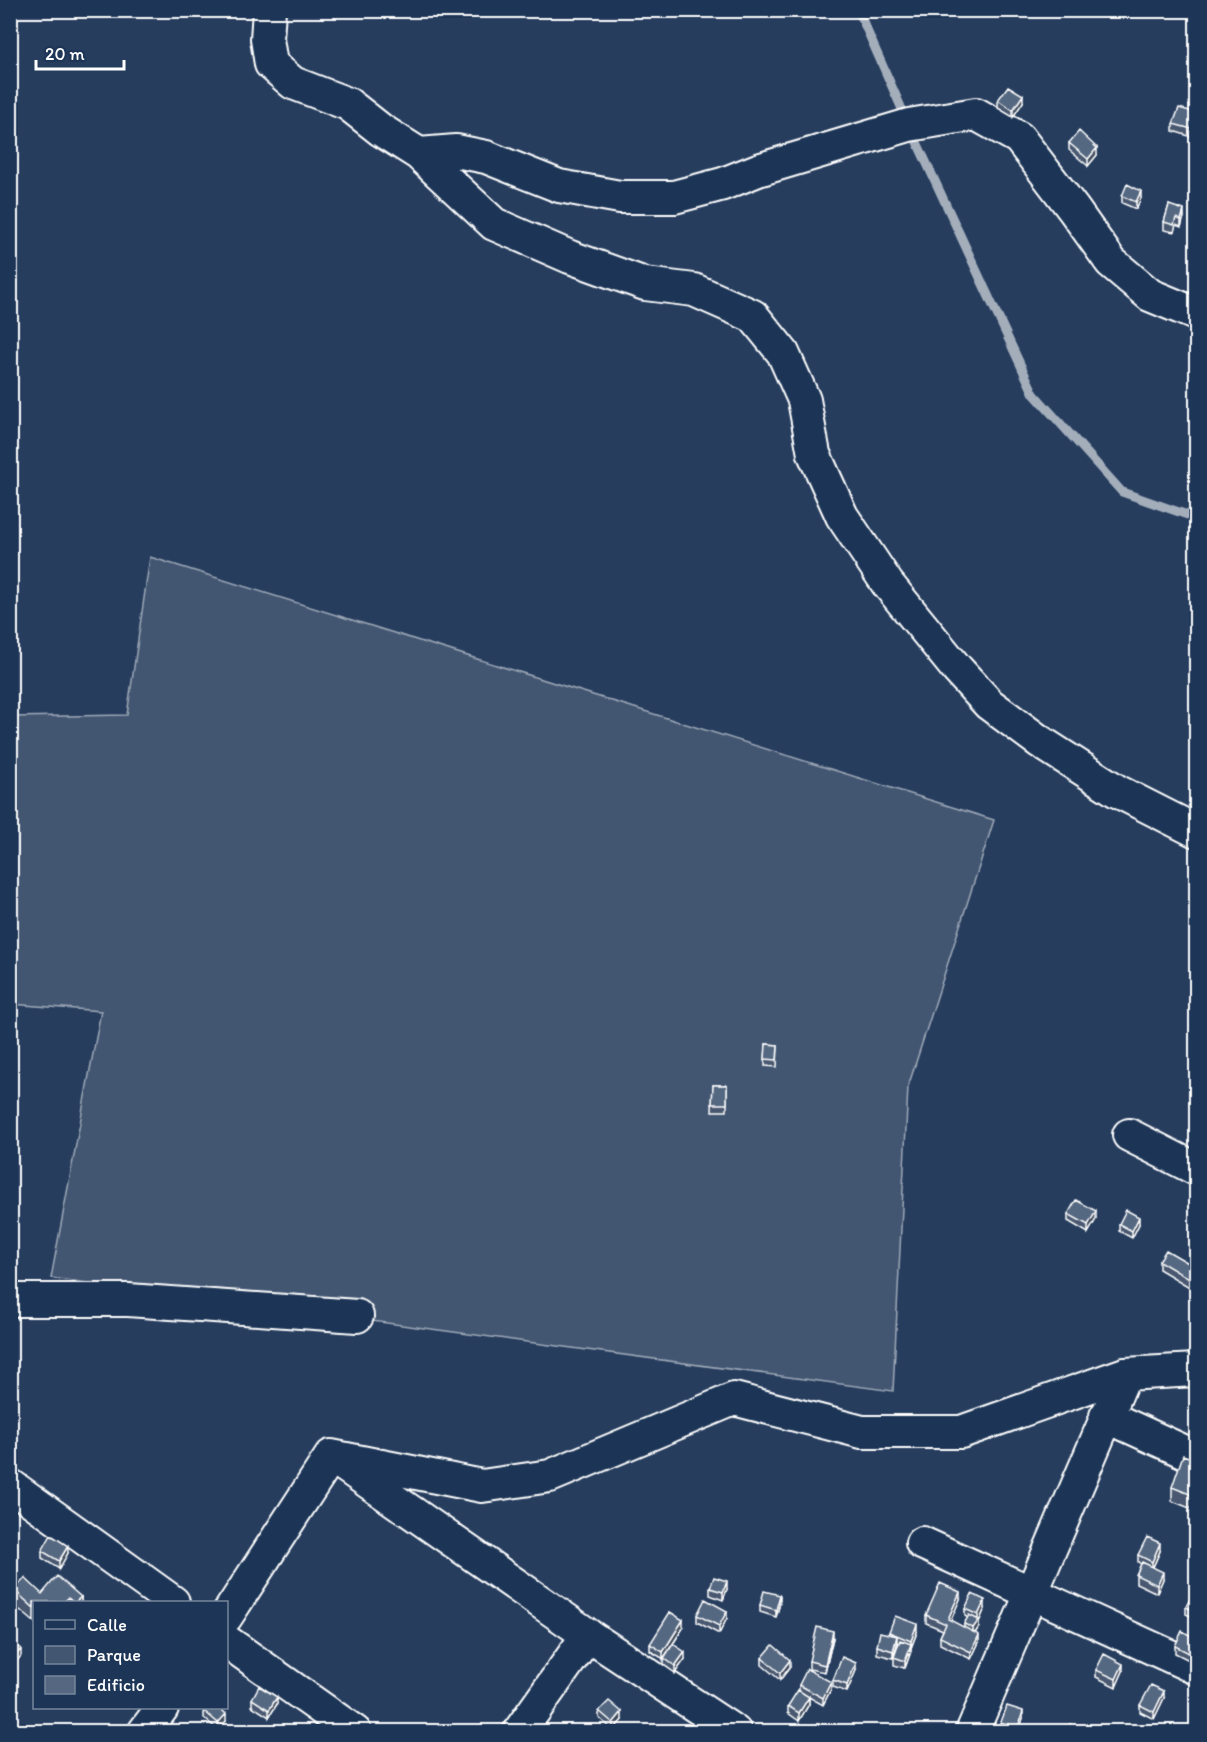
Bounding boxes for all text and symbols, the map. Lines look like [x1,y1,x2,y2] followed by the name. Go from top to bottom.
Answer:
[36,33,124,71] scale bar
[45,43,85,65] text: 20 m
[33,1601,228,1709] legend
[87,1614,127,1636] text: Calle
[87,1644,141,1666] text: Parque
[87,1674,145,1696] text: Edificio

